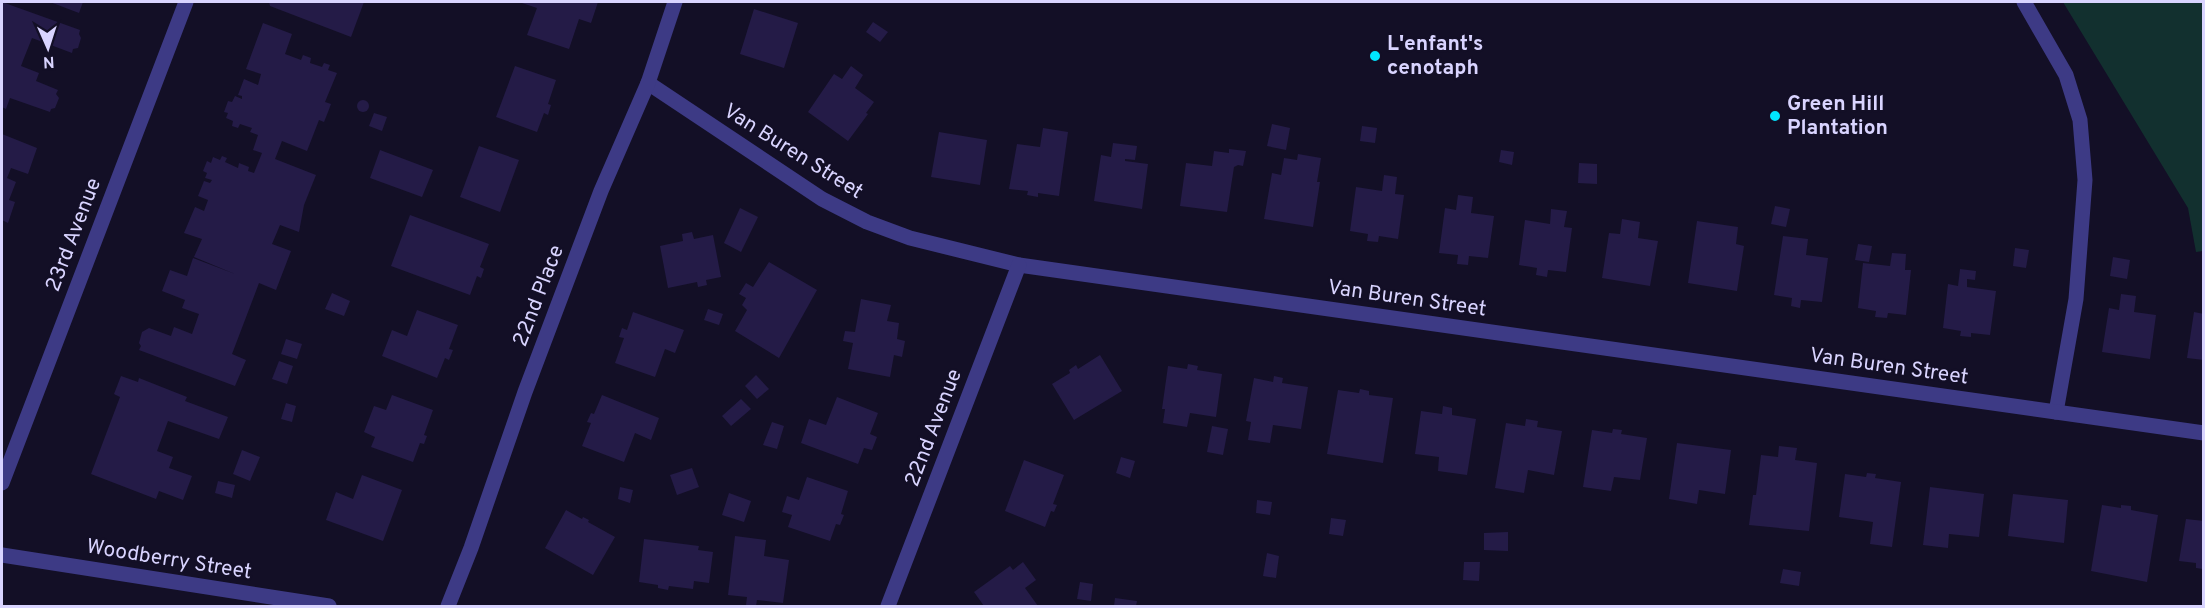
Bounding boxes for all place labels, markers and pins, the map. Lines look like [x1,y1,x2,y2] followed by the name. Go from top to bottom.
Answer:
[1387,31,1483,82] place label: L'enfant's cenotaph
[1368,49,1382,63] marker: L'enfant's cenotaph
[1787,91,1888,142] place label: Green Hill Plantation
[1768,109,1782,123] marker: Green Hill Plantation

